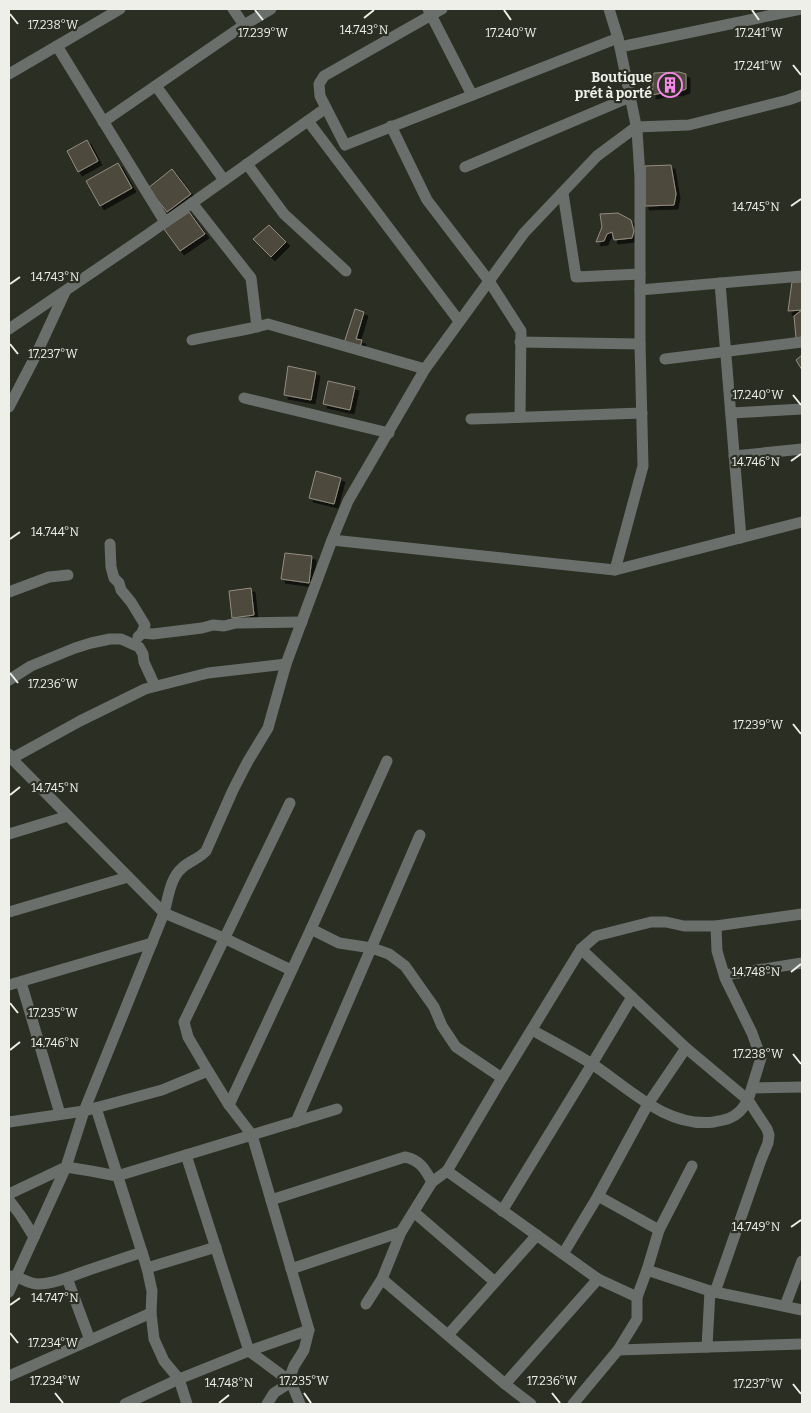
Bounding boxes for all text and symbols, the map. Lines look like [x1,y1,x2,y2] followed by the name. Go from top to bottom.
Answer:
[28,18,79,32] text: 17.238°W
[340,23,389,37] text: 14.743°N
[238,26,289,40] text: 17.239°W
[485,26,537,40] text: 17.240°W
[735,26,784,40] text: 17.241°W
[734,59,783,73] text: 17.241°W
[575,69,652,102] place label: Boutique prét à porté
[657,72,683,98] building icon: Boutique prét à porté
[732,200,780,214] text: 14.745°N
[31,270,80,284] text: 14.743°N
[28,347,79,361] text: 17.237°W
[732,388,784,402] text: 17.240°W
[732,455,781,469] text: 14.746°N
[31,525,80,539] text: 14.744°N
[28,677,79,691] text: 17.236°W
[733,718,784,732] text: 17.239°W
[31,781,79,795] text: 14.745°N
[732,965,781,979] text: 14.748°N
[28,1006,78,1020] text: 17.235°W
[31,1036,80,1050] text: 14.746°N
[733,1047,784,1061] text: 17.238°W
[732,1220,781,1234] text: 14.749°N
[31,1291,79,1305] text: 14.747°N
[28,1336,79,1350] text: 17.234°W
[30,1374,81,1388] text: 17.234°W
[279,1374,329,1388] text: 17.235°W
[527,1374,578,1388] text: 17.236°W
[205,1376,254,1390] text: 14.748°N
[733,1377,784,1391] text: 17.237°W

